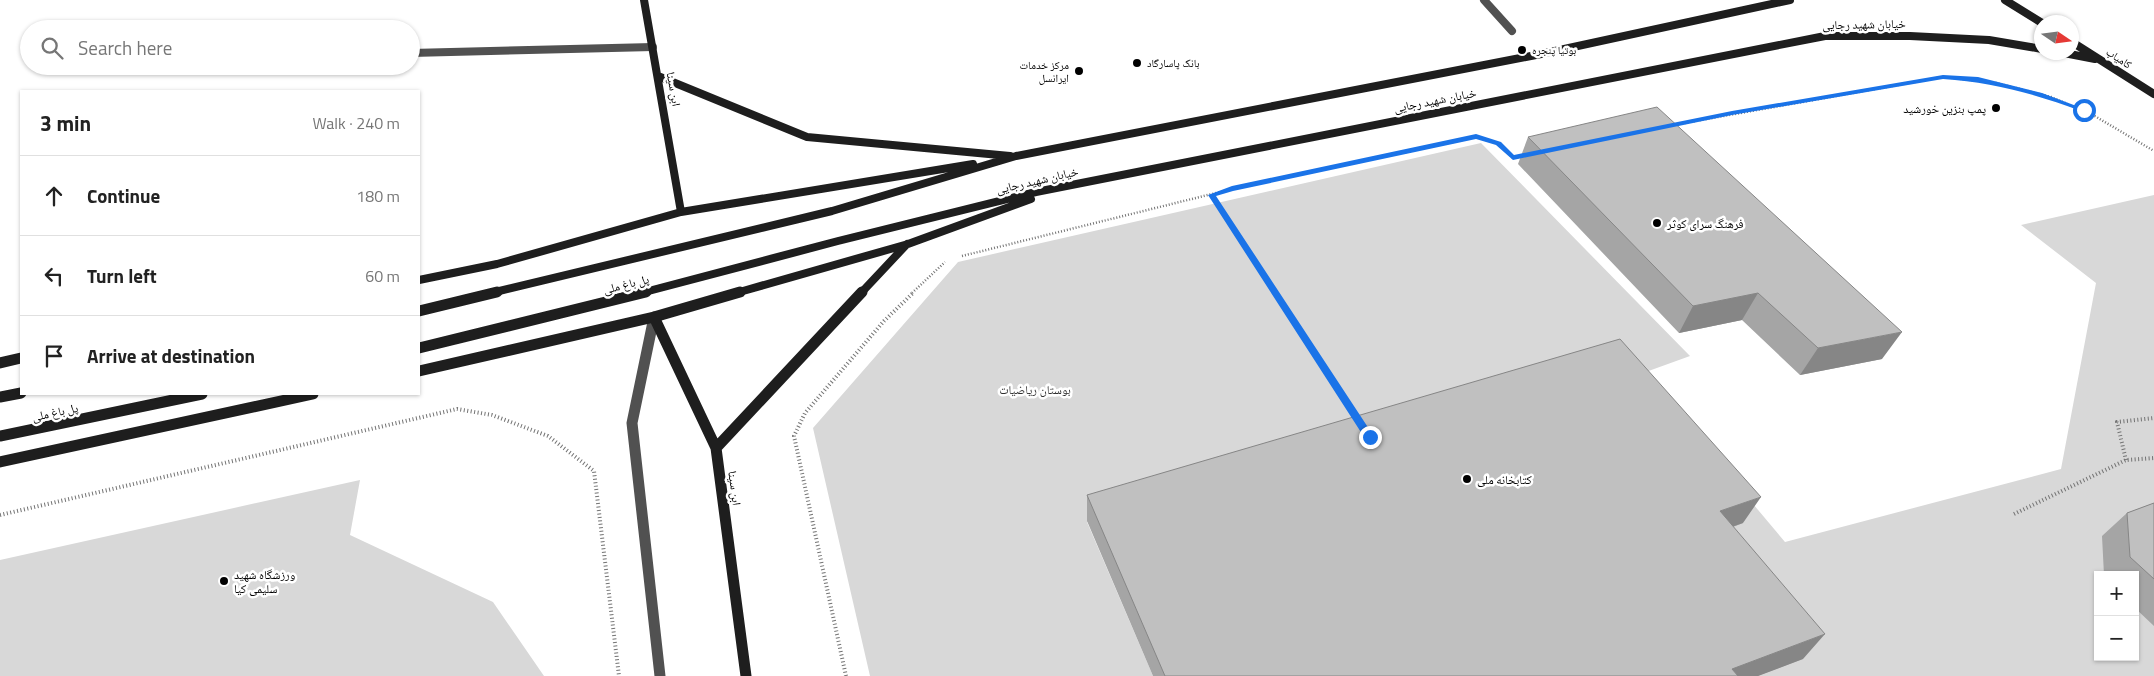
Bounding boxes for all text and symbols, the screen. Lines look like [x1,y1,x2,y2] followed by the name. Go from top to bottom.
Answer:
[1822,14,1906,34] street label: خیابان شهید رجایی
[2034,15,2079,60] north arrow
[20,20,420,75] search box
[78,33,172,62] text: Search here
[38,34,66,62] icon: search
[1532,42,1576,58] place label: بوتیا پنجره
[1516,44,1528,56] marker: بوتیا پنجره
[2103,44,2135,72] street label: کامیاب
[1147,55,1200,71] place label: بانک پاسارگاد
[1020,57,1069,86] place label: مرکز خدمات ایرانسل
[1131,57,1143,69] marker: بانک پاسارگاد
[1073,65,1085,77] marker: مرکز خدمات ایرانسل
[662,70,686,108] street label: ابن سینا
[1392,83,1478,117] street label: خیابان شهید رجایی
[1903,99,1986,118] place label: پمپ بنزین خورشید
[2073,99,2096,122] route start
[1990,102,2002,114] marker: پمپ بنزین خورشید
[40,107,91,139] text: 3 min
[312,111,400,135] text: Walk · 240 m
[994,161,1080,199] street label: خیابان شهید رجایی
[87,181,160,210] text: Continue
[40,182,68,210] icon: ahead
[356,184,400,208] text: 180 m
[1666,214,1744,233] place label: فرهنگ سرای کوثر
[1651,217,1663,229] marker: فرهنگ سرای کوثر
[87,261,157,290] text: Turn left
[40,262,68,290] icon: left
[365,264,400,288] text: 60 m
[601,269,651,299] street label: پل باغ ملی
[87,341,255,370] text: Arrive at destination
[40,342,68,370] icon: arrive
[999,380,1071,399] park label: بوستان ریاضیات
[30,398,80,426] street label: پل باغ ملی
[1359,426,1382,449] route end
[723,470,747,507] street label: ابن سینا
[1477,470,1532,489] place label: کتابخانه ملی
[1461,473,1473,485] marker: کتابخانه ملی
[234,565,295,598] place label: ورزشگاه شهید سلیمی کیا
[2094,571,2139,661] map controls
[2094,571,2139,616] button: +
[218,575,230,587] marker: ورزشگاه شهید سلیمی کیا
[2094,616,2139,661] button: −

